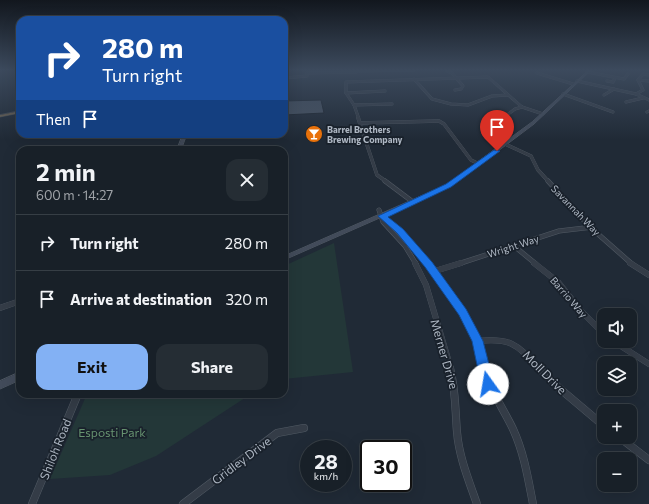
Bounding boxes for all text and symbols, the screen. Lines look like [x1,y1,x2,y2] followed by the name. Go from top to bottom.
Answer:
[102,30,183,64] text: 280 m
[36,32,88,84] icon: right
[102,64,182,86] text: Turn right
[79,108,101,130] icon: arrive
[36,110,71,128] text: Then
[480,110,514,151] pin
[486,116,508,138] icon: arrive
[304,124,324,144] bar icon: Barrel Brothers Brewing Company
[327,124,403,145] place label: Barrel Brothers Brewing Company
[36,157,96,186] text: 2 min
[226,159,268,201] button: close
[549,182,603,238] street label: Savannah Way
[36,187,113,203] text: 600 m · 14:27
[36,232,58,254] icon: right
[486,232,540,260] street label: Wright Way
[70,234,139,252] text: Turn right
[225,234,268,252] text: 280 m
[548,274,590,320] street label: Barrio Way
[36,288,58,310] icon: arrive
[70,290,212,308] text: Arrive at destination
[225,290,268,308] text: 320 m
[597,308,637,492] map controls
[597,308,637,348] button: sound
[428,318,462,390] street label: Merner Drive
[36,344,148,390] button: Exit
[156,344,268,390] button: Share
[520,347,570,397] street label: Moll Drive
[597,356,637,396] button: layers
[467,363,509,405] position arrow
[597,404,637,444] button: +
[36,416,74,481] street label: Shiloh Road
[78,425,146,439] park label: Esposti Park
[209,433,273,487] street label: Gridley Drive
[360,440,412,492] speed limit sign: 30
[314,449,338,473] text: 28
[597,452,637,492] button: −
[314,470,338,482] text: km/h

